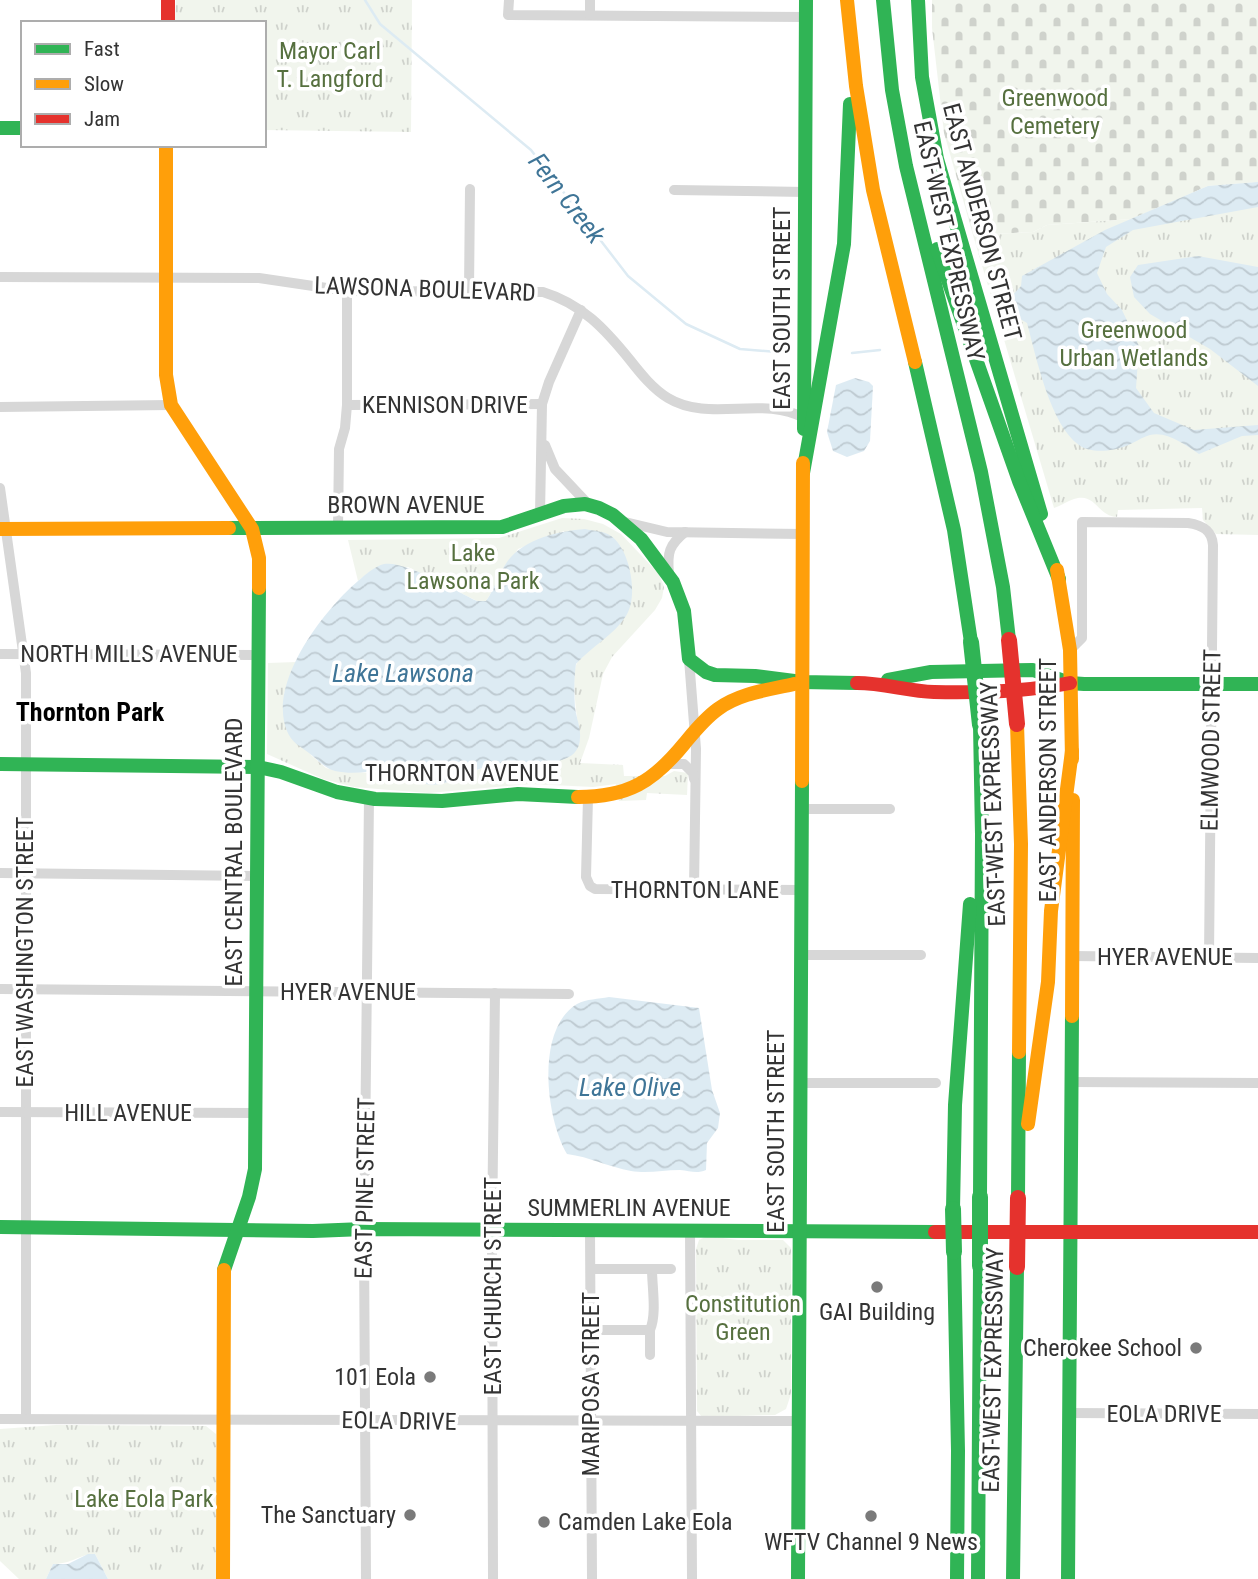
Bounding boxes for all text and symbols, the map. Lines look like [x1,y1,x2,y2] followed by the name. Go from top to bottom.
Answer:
[21,21,266,147] legend
[84,37,120,61] text: Fast
[277,37,383,93] park label: Mayor Carl T. Langford
[84,72,124,96] text: Slow
[1002,84,1109,140] park label: Greenwood Cemetery
[937,100,1027,344] street label: EAST ANDERSON STREET
[84,107,120,131] text: Jam
[908,118,990,364] street label: EAST-WEST EXPRESSWAY
[522,147,612,250] water label: Fern Creek
[768,206,796,410] street label: EAST SOUTH STREET
[314,271,536,307] street label: LAWSONA BOULEVARD
[1059,316,1209,372] park label: Greenwood Urban Wetlands
[362,391,528,419] street label: KENNISON DRIVE
[327,491,485,519] street label: BROWN AVENUE
[407,539,540,595] park label: Lake Lawsona Park
[20,640,238,668] street label: NORTH MILLS AVENUE
[1195,649,1227,831] street label: ELMWOOD STREET
[332,658,474,688] water label: Lake Lawsona
[1034,658,1062,902] street label: EAST ANDERSON STREET
[975,681,1011,927] street label: EAST-WEST EXPRESSWAY
[16,697,165,727] district label: Thornton Park
[220,717,248,987] street label: EAST CENTRAL BOULEVARD
[365,759,559,787] street label: THORNTON AVENUE
[11,817,39,1087] street label: EAST WASHINGTON STREET
[611,876,779,904] street label: THORNTON LANE
[1097,943,1233,971] street label: HYER AVENUE
[280,978,416,1006] street label: HYER AVENUE
[762,1029,790,1233] street label: EAST SOUTH STREET
[579,1072,681,1102] water label: Lake Olive
[349,1097,381,1279] street label: EAST PINE STREET
[64,1099,192,1127] street label: HILL AVENUE
[479,1177,507,1395] street label: EAST CHURCH STREET
[527,1194,731,1222] street label: SUMMERLIN AVENUE
[977,1247,1009,1493] street label: EAST-WEST EXPRESSWAY
[869,1279,885,1295] marker: GAI Building
[685,1290,801,1346] park label: Constitution Green
[577,1292,605,1476] street label: MARIPOSA STREET
[819,1298,935,1326] place label: GAI Building
[1023,1334,1182,1362] place label: Cherokee School
[1188,1340,1204,1356] marker: Cherokee School
[334,1363,416,1391] place label: 101 Eola
[422,1369,438,1385] marker: 101 Eola
[1106,1400,1222,1428] street label: EOLA DRIVE
[341,1406,457,1436] street label: EOLA DRIVE
[74,1485,214,1513] park label: Lake Eola Park
[261,1501,396,1529] place label: The Sanctuary
[402,1507,418,1523] marker: The Sanctuary
[558,1508,732,1536] place label: Camden Lake Eola
[863,1508,879,1524] marker: WFTV Channel 9 News
[536,1514,552,1530] marker: Camden Lake Eola
[764,1528,978,1556] place label: WFTV Channel 9 News

